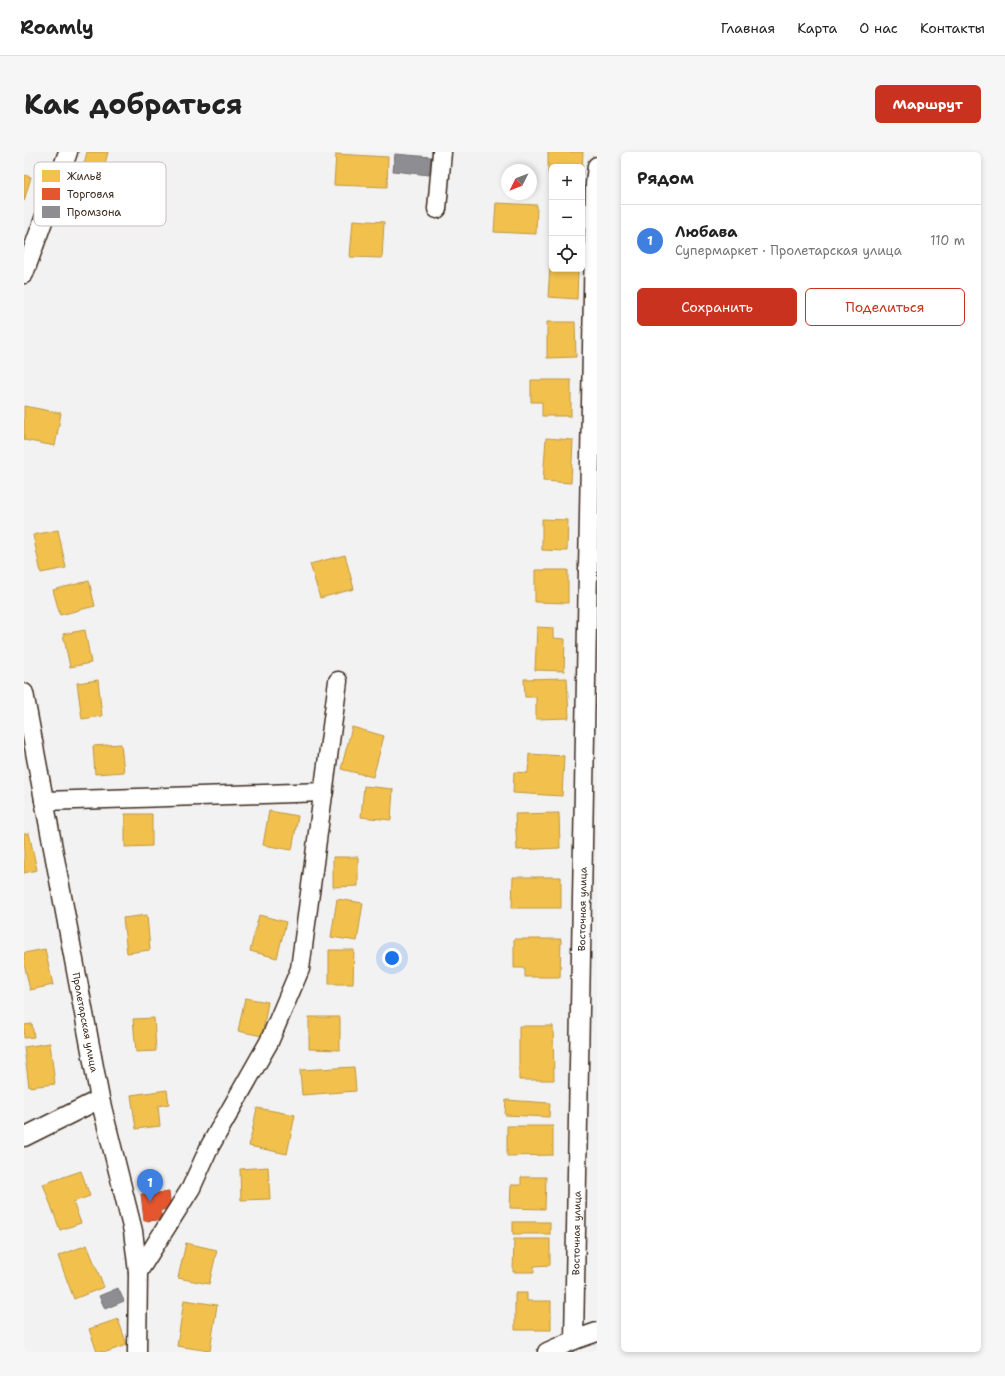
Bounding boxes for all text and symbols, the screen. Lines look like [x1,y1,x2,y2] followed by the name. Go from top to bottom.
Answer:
[20,15,94,40] text: Roamly
[721,19,775,37] text: Главная
[797,19,837,37] text: Карта
[859,19,898,37] text: О нас
[920,19,985,37] text: Контакты
[24,85,243,123] text: Как добраться
[875,85,981,123] button: Маршрут
[34,162,166,226] legend
[501,164,537,200] north arrow
[549,164,585,272] map controls
[549,164,585,200] button: +
[637,167,694,189] text: Рядом
[67,169,102,184] text: Жильё
[67,187,114,202] text: Торговля
[549,200,585,236] button: −
[67,205,121,220] text: Промзона
[675,222,737,242] text: Любава
[647,232,653,249] text: 1
[930,232,965,249] text: 110 m
[549,236,585,272] button: locate
[675,242,902,259] text: Супермаркет · Пролетарская улица
[637,288,797,326] button: Сохранить
[805,288,965,326] button: Поделиться
[575,866,589,951] street label: Восточная улица
[382,948,402,968] your location
[70,971,101,1074] street label: Пролетарская улица
[137,1169,163,1202] pin: 1
[569,1190,583,1275] street label: Восточная улица

